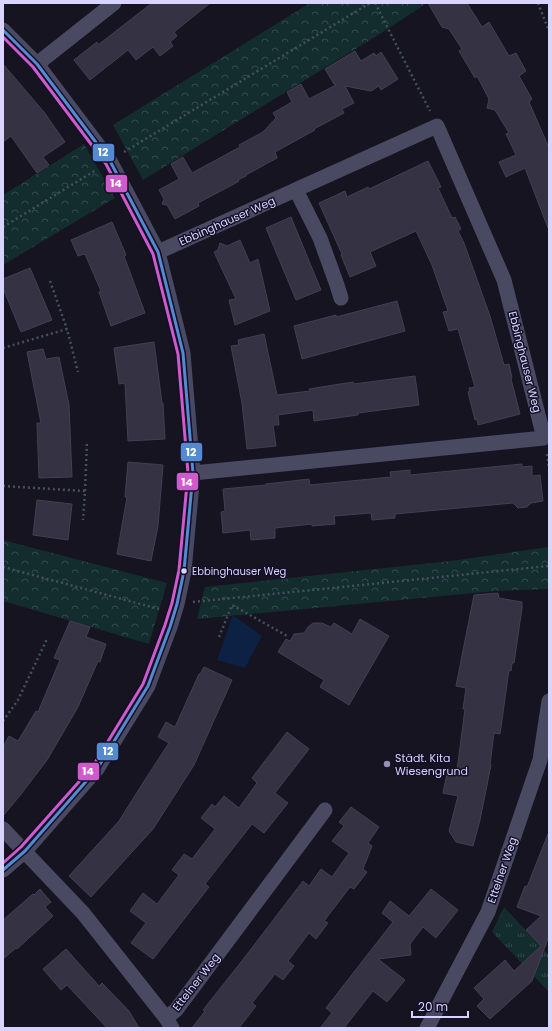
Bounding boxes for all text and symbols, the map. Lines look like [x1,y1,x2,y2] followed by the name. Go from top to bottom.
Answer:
[92,143,115,162] line badge: 12
[98,144,108,160] text: 12
[105,174,128,193] line badge: 14
[110,175,122,191] text: 14
[176,193,278,249] street label: Ebbinghauser Weg
[505,310,545,414] street label: Ebbinghauser Weg
[180,442,203,462] line badge: 12
[186,444,196,460] text: 12
[176,472,199,491] line badge: 14
[181,474,193,490] text: 14
[192,564,286,579] place label: Ebbinghauser Weg
[179,566,189,576] marker: Ebbinghauser Weg
[96,742,119,761] line badge: 12
[103,743,113,759] text: 12
[395,750,468,779] place label: Städt. Kita Wiesengrund
[382,759,392,769] marker: Städt. Kita Wiesengrund
[77,762,100,781] line badge: 14
[82,763,94,779] text: 14
[483,835,521,905] street label: Ettelner Weg
[168,950,224,1014] street label: Ettelner Weg
[412,993,468,1019] scale bar
[418,998,448,1015] text: 20 m

